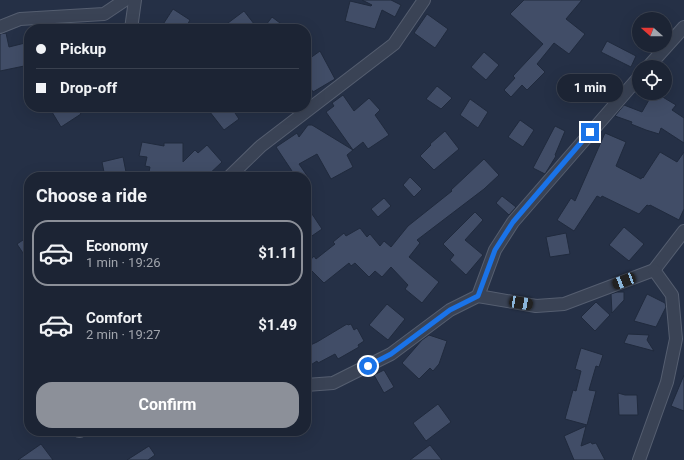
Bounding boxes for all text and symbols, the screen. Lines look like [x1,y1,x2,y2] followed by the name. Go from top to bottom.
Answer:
[632,12,672,52] north arrow
[632,12,672,100] map controls
[60,40,106,58] text: Pickup
[632,60,672,100] button: locate
[557,74,623,102] callout: 1 min
[60,79,117,97] text: Drop-off
[574,80,606,95] text: 1 min
[581,123,599,141] route end
[36,185,147,206] text: Choose a ride
[38,235,74,271] icon: car
[86,237,148,255] text: Economy
[258,244,297,262] text: $1.11
[86,255,161,270] text: 1 min · 19:26
[611,271,637,291] car
[508,295,534,311] car
[38,307,74,343] icon: car
[86,309,142,327] text: Comfort
[258,316,297,334] text: $1.49
[86,327,161,342] text: 2 min · 19:27
[359,357,377,375] route start
[36,382,299,428] button: Confirm

